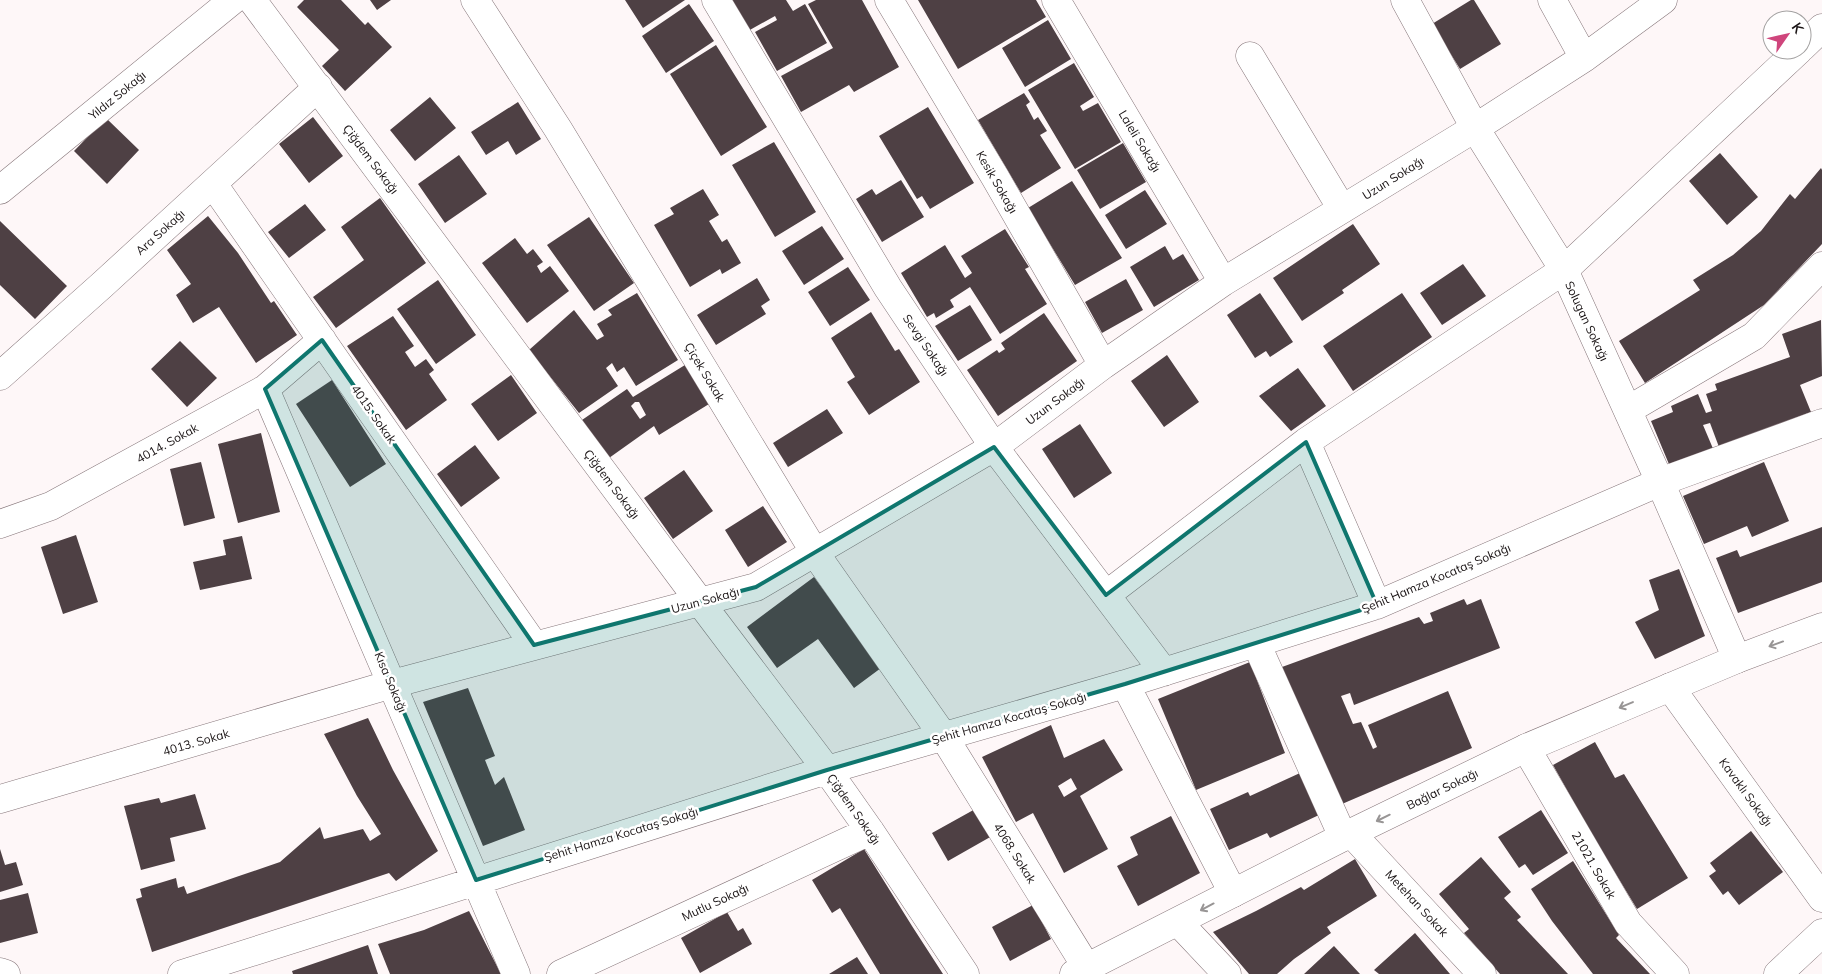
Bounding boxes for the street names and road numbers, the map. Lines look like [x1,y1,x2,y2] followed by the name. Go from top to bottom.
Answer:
[85,67,149,123] street label: Yıldız Sokağı
[1116,107,1164,175] street label: Laleli Sokağı
[340,121,402,197] street label: Çiğdem Sokağı
[973,148,1021,216] street label: Kesik Sokağı
[1359,153,1427,203] street label: Uzun Sokağı
[132,206,188,258] street label: Ara Sokağı
[1562,279,1612,363] street label: Solugan Sokağı
[900,311,952,379] street label: Sevgi Sokağı
[681,340,729,405] street label: Çiçek Sokak
[1023,374,1087,428] street label: Uzun Sokağı
[348,382,400,447] street label: 4015. Sokak
[133,419,201,466] street label: 4014. Sokak
[581,446,643,522] street label: Çiğdem Sokağı
[1359,540,1513,616] street label: Şehit Hamza Kocataş Sokağı
[669,584,741,616] street label: Uzun Sokağı
[371,649,411,715] street label: Kısa Sokağı
[930,689,1088,747] street label: Şehit Hamza Kocataş Sokağı
[161,725,232,759] street label: 4013. Sokak
[1716,755,1776,829] street label: Kavaklı Sokağı
[1404,765,1480,813] street label: Bağlar Sokağı
[824,771,884,847] street label: Çiğdem Sokağı
[542,803,700,865] street label: Şehit Hamza Kocataş Sokağı
[990,820,1040,887] street label: 4068. Sokak
[1569,828,1620,902] street label: 21021. Sokak
[1382,867,1452,940] street label: Metehan Sokak
[679,880,751,924] street label: Mutlu Sokağı

